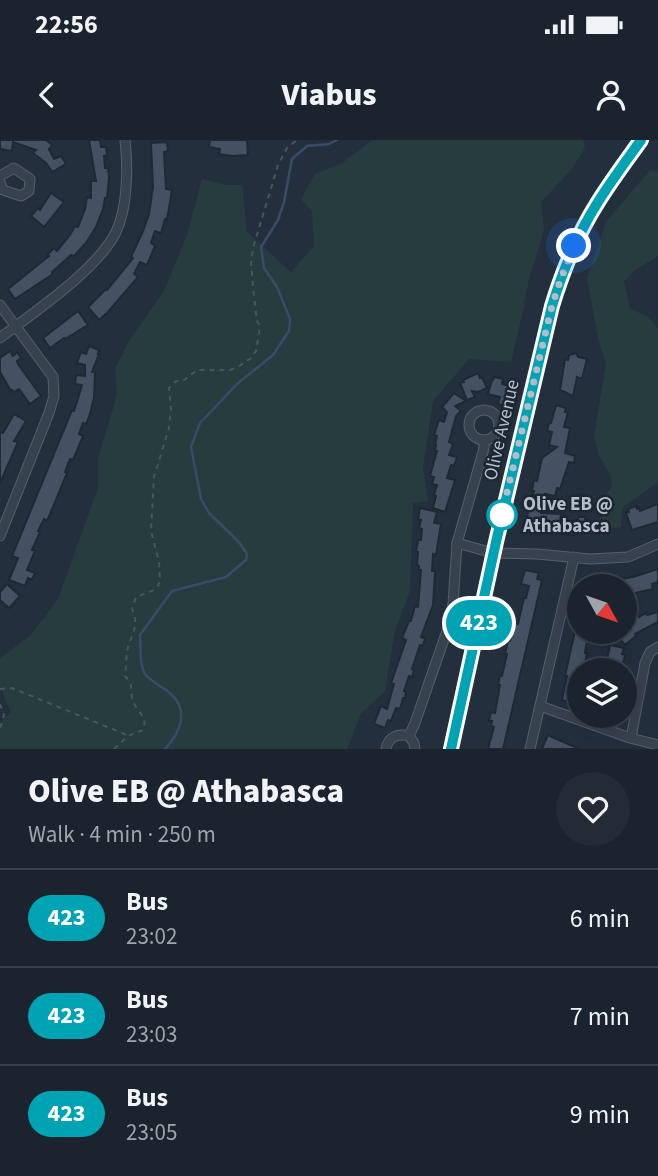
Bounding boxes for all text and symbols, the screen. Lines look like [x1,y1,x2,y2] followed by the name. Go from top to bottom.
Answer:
[35,6,98,43] text: 22:56
[281,72,377,118] text: Viabus
[28,76,66,114] icon: back
[592,76,630,114] icon: person
[556,228,591,263] your location
[477,377,527,483] street label: Olive Avenue
[522,491,613,540] place label: Olive EB @ Athabasca
[487,500,517,530] marker: Olive EB @ Athabasca
[567,574,637,644] north arrow
[567,574,637,728] map controls
[439,600,519,646] line badge: 423
[460,605,498,640] text: 423
[567,658,637,728] button: layers
[28,768,344,815] text: Olive EB @ Athabasca
[556,772,630,846] button: heart
[28,818,216,851] text: Walk · 4 min · 250 m
[126,883,168,920] text: Bus
[47,900,86,935] text: 423
[570,900,630,937] text: 6 min
[126,920,177,953] text: 23:02
[126,981,168,1018] text: Bus
[47,998,86,1033] text: 423
[570,998,630,1035] text: 7 min
[126,1018,177,1051] text: 23:03
[126,1079,168,1116] text: Bus
[47,1096,86,1131] text: 423
[570,1096,630,1133] text: 9 min
[126,1116,177,1149] text: 23:05

